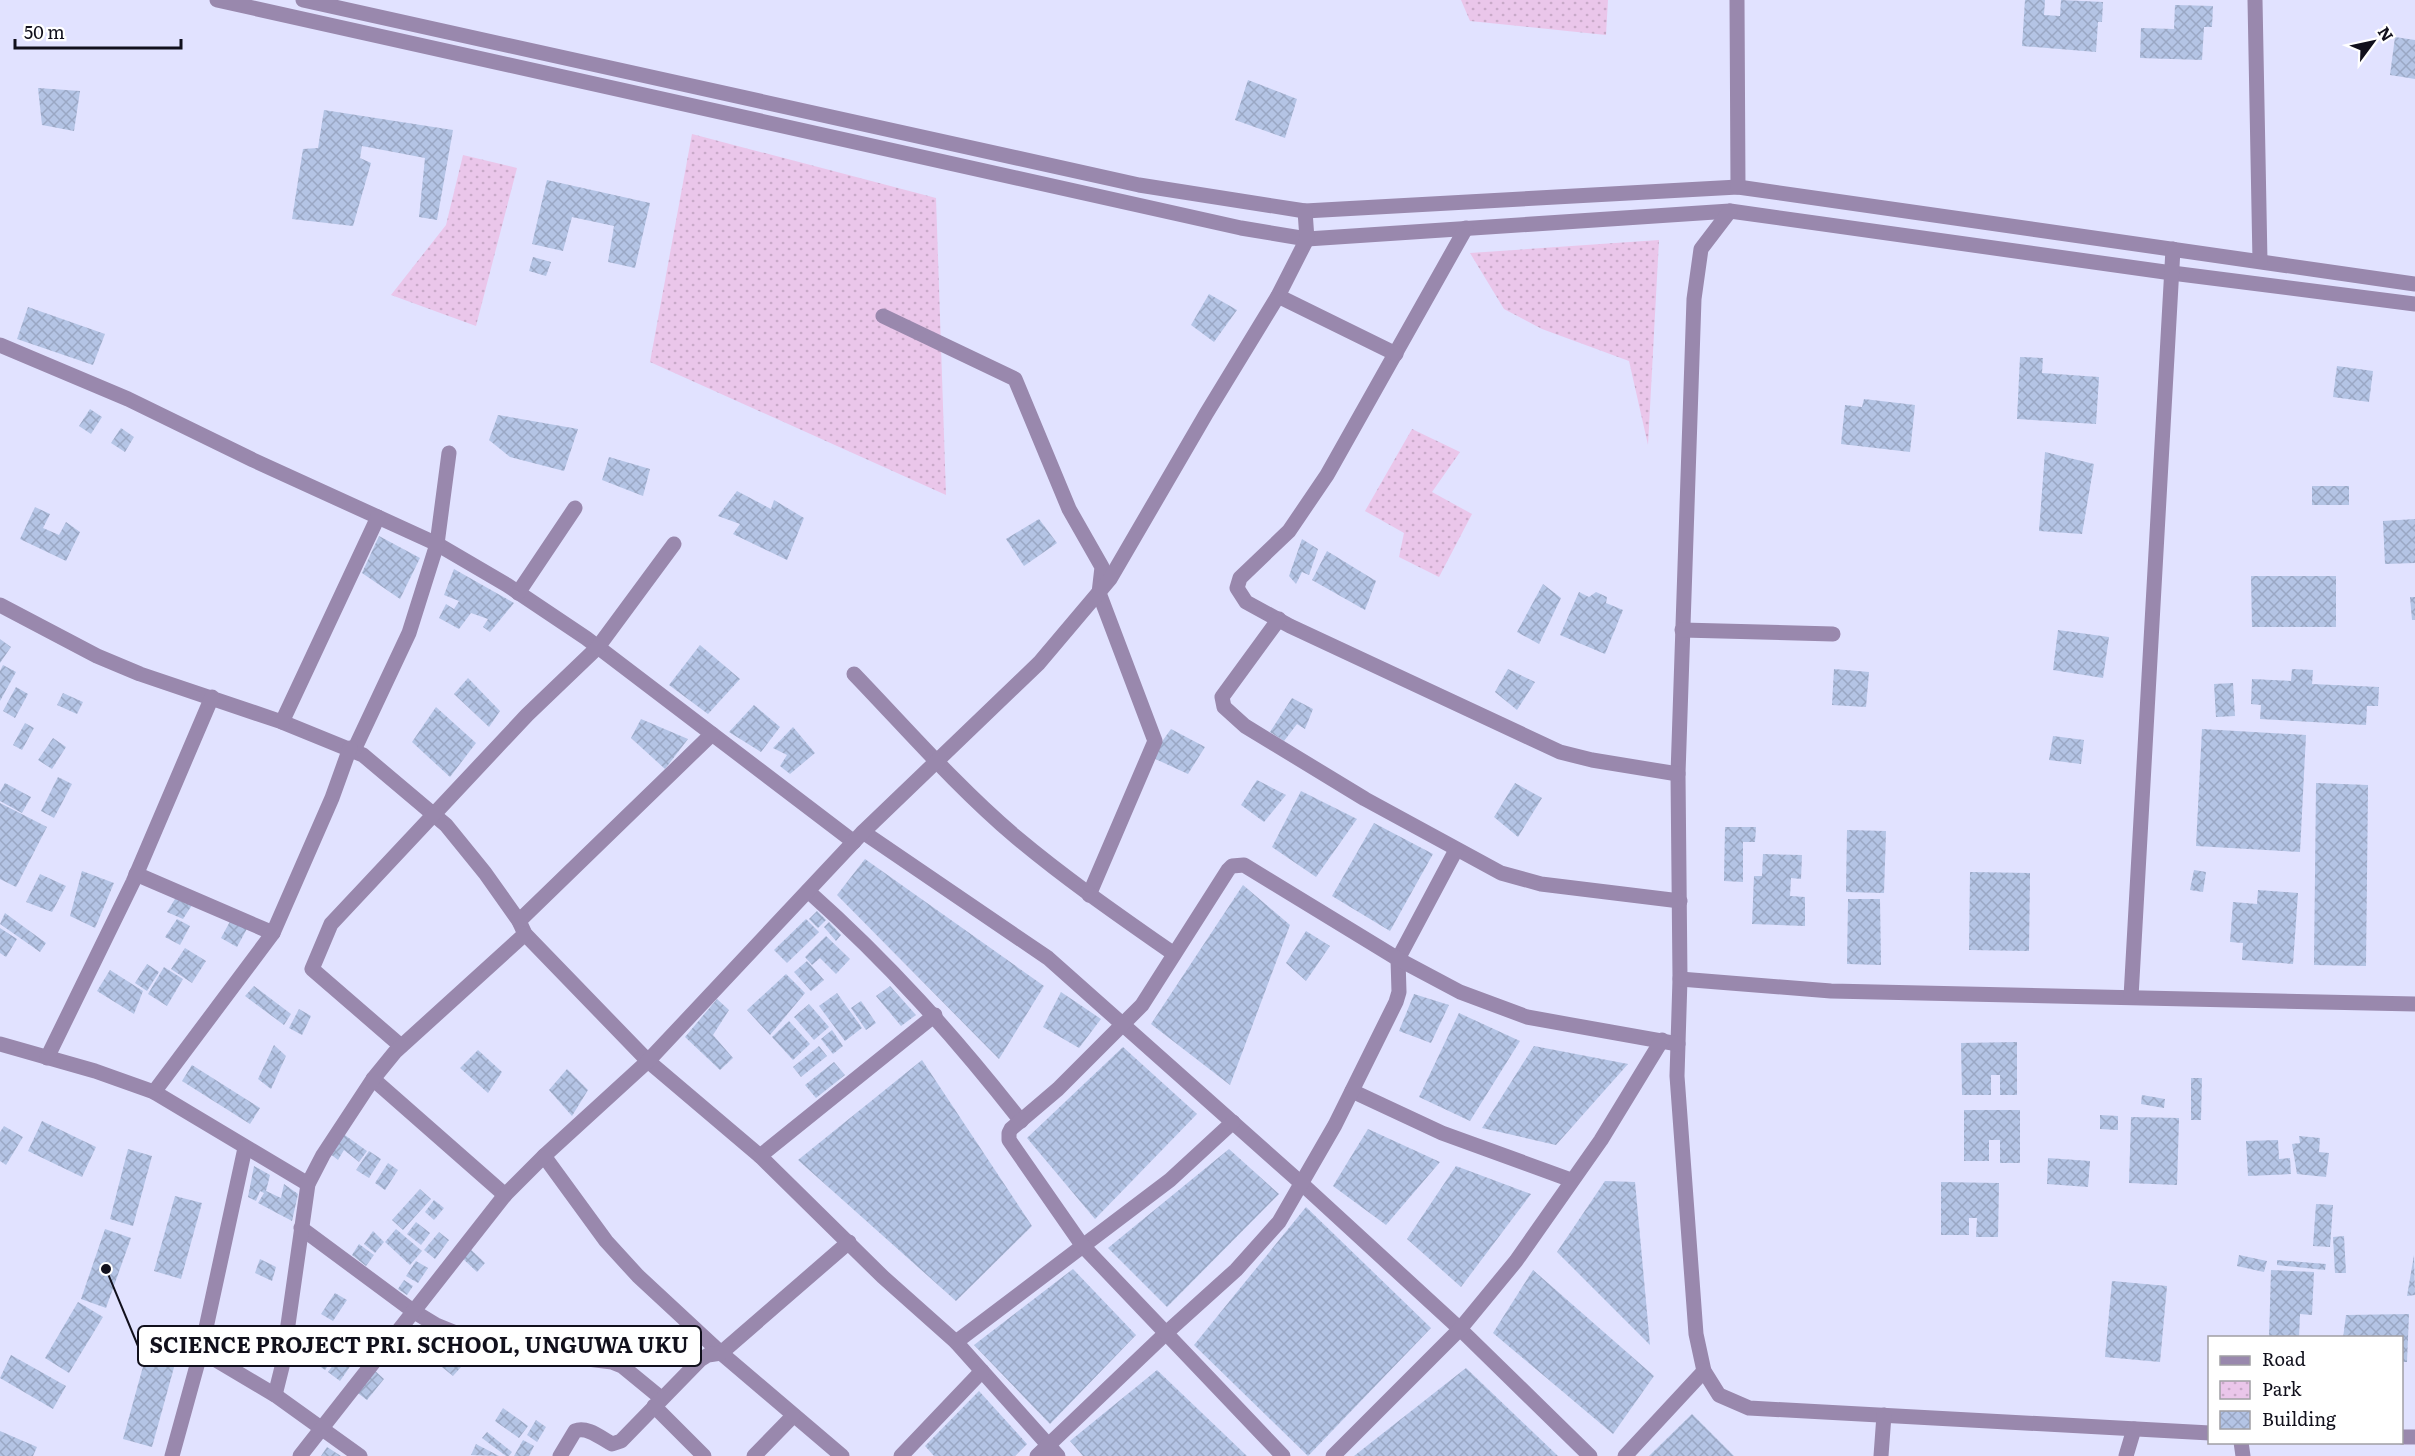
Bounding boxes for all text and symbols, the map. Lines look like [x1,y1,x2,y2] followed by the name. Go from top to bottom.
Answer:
[15,12,182,50] scale bar
[2343,12,2403,72] north arrow
[24,18,65,45] text: 50 m
[2373,21,2400,45] text: N
[138,1326,701,1366] callout: SCIENCE PROJECT PRI. SCHOOL, UNGUWA UKU
[150,1327,689,1360] text: SCIENCE PROJECT PRI. SCHOOL, UNGUWA UKU
[2208,1336,2403,1444] legend
[2262,1345,2306,1372] text: Road
[2262,1375,2303,1402] text: Park
[2262,1405,2337,1432] text: Building

